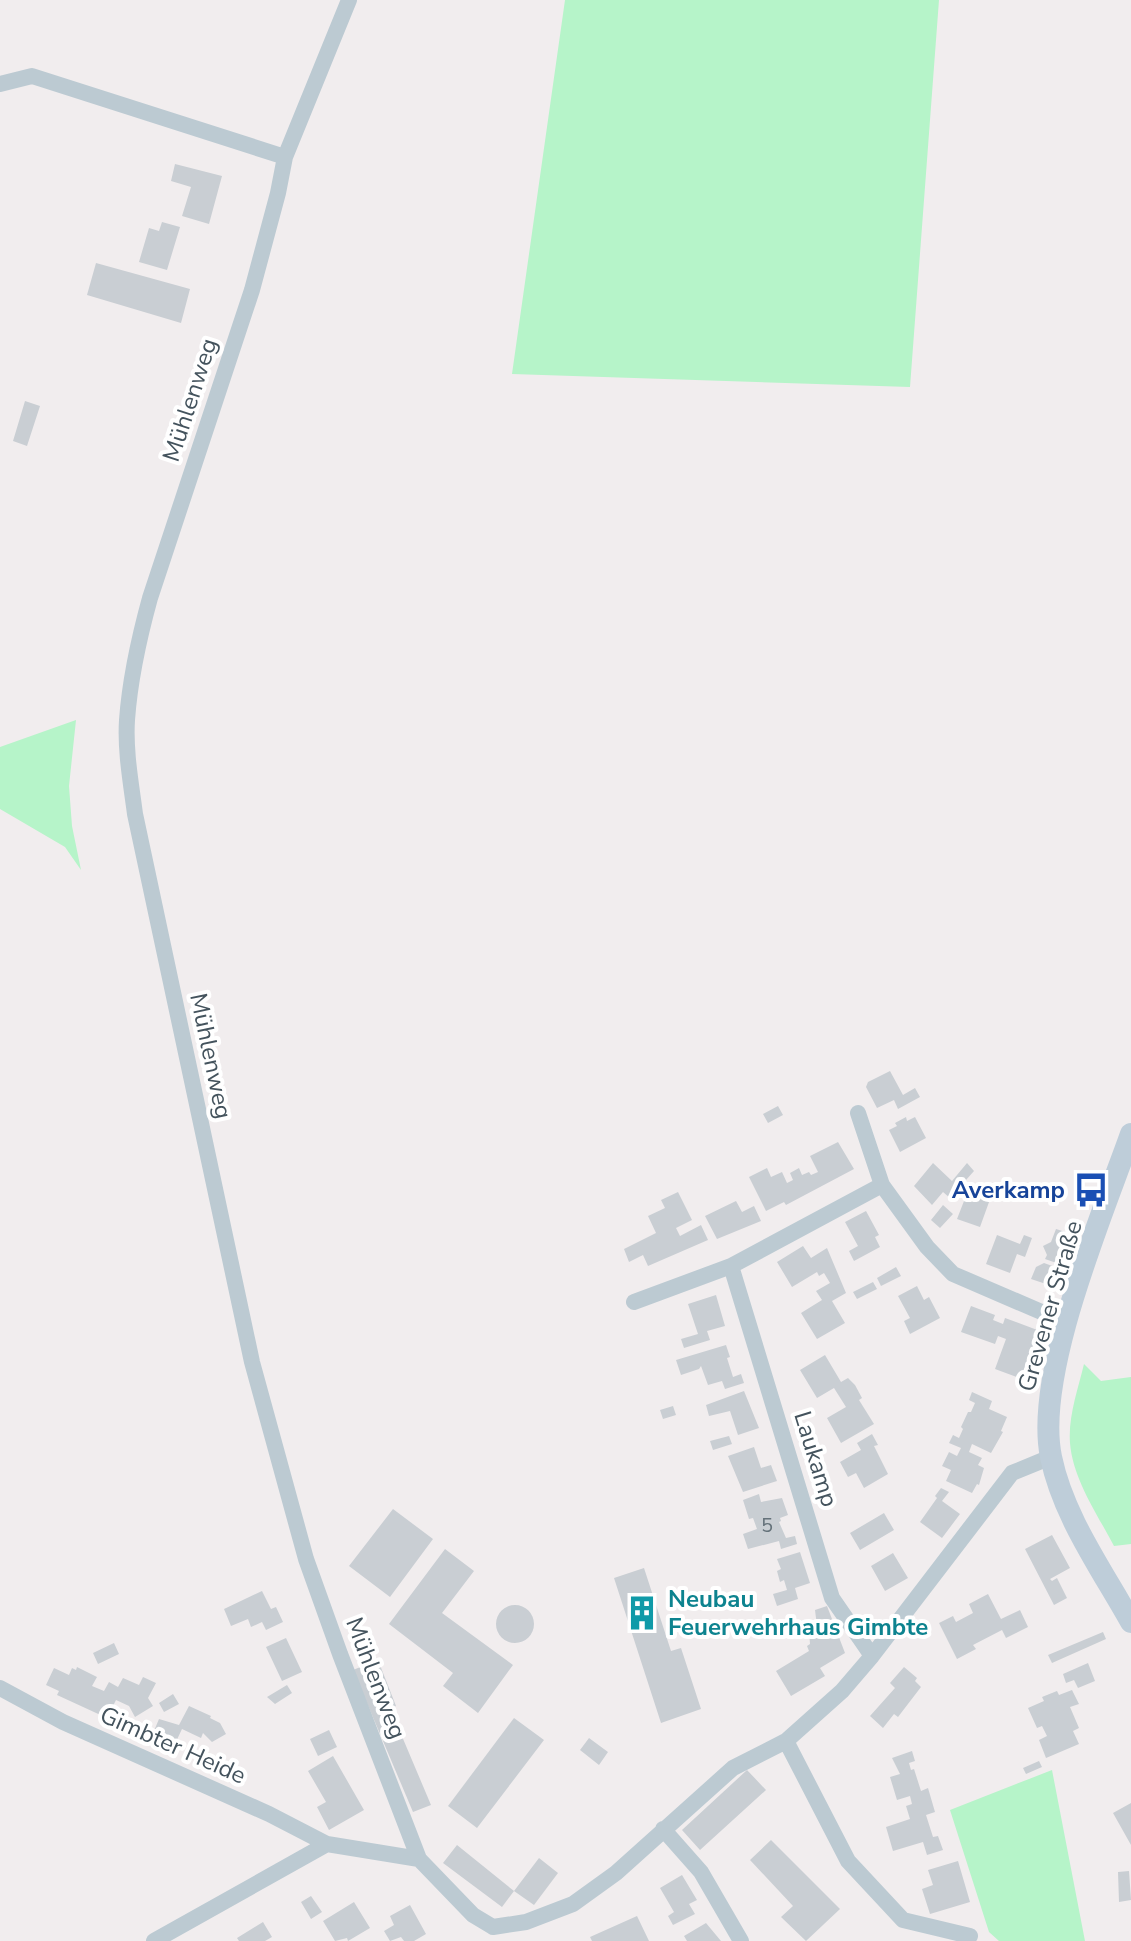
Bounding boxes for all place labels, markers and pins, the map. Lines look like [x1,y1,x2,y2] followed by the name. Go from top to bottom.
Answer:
[1072,1171,1110,1209] bus stop icon: Averkamp
[952,1174,1065,1206] place label: Averkamp
[668,1583,928,1643] place label: Neubau Feuerwehrhaus Gimbte
[623,1594,661,1632] building icon: Neubau Feuerwehrhaus Gimbte

